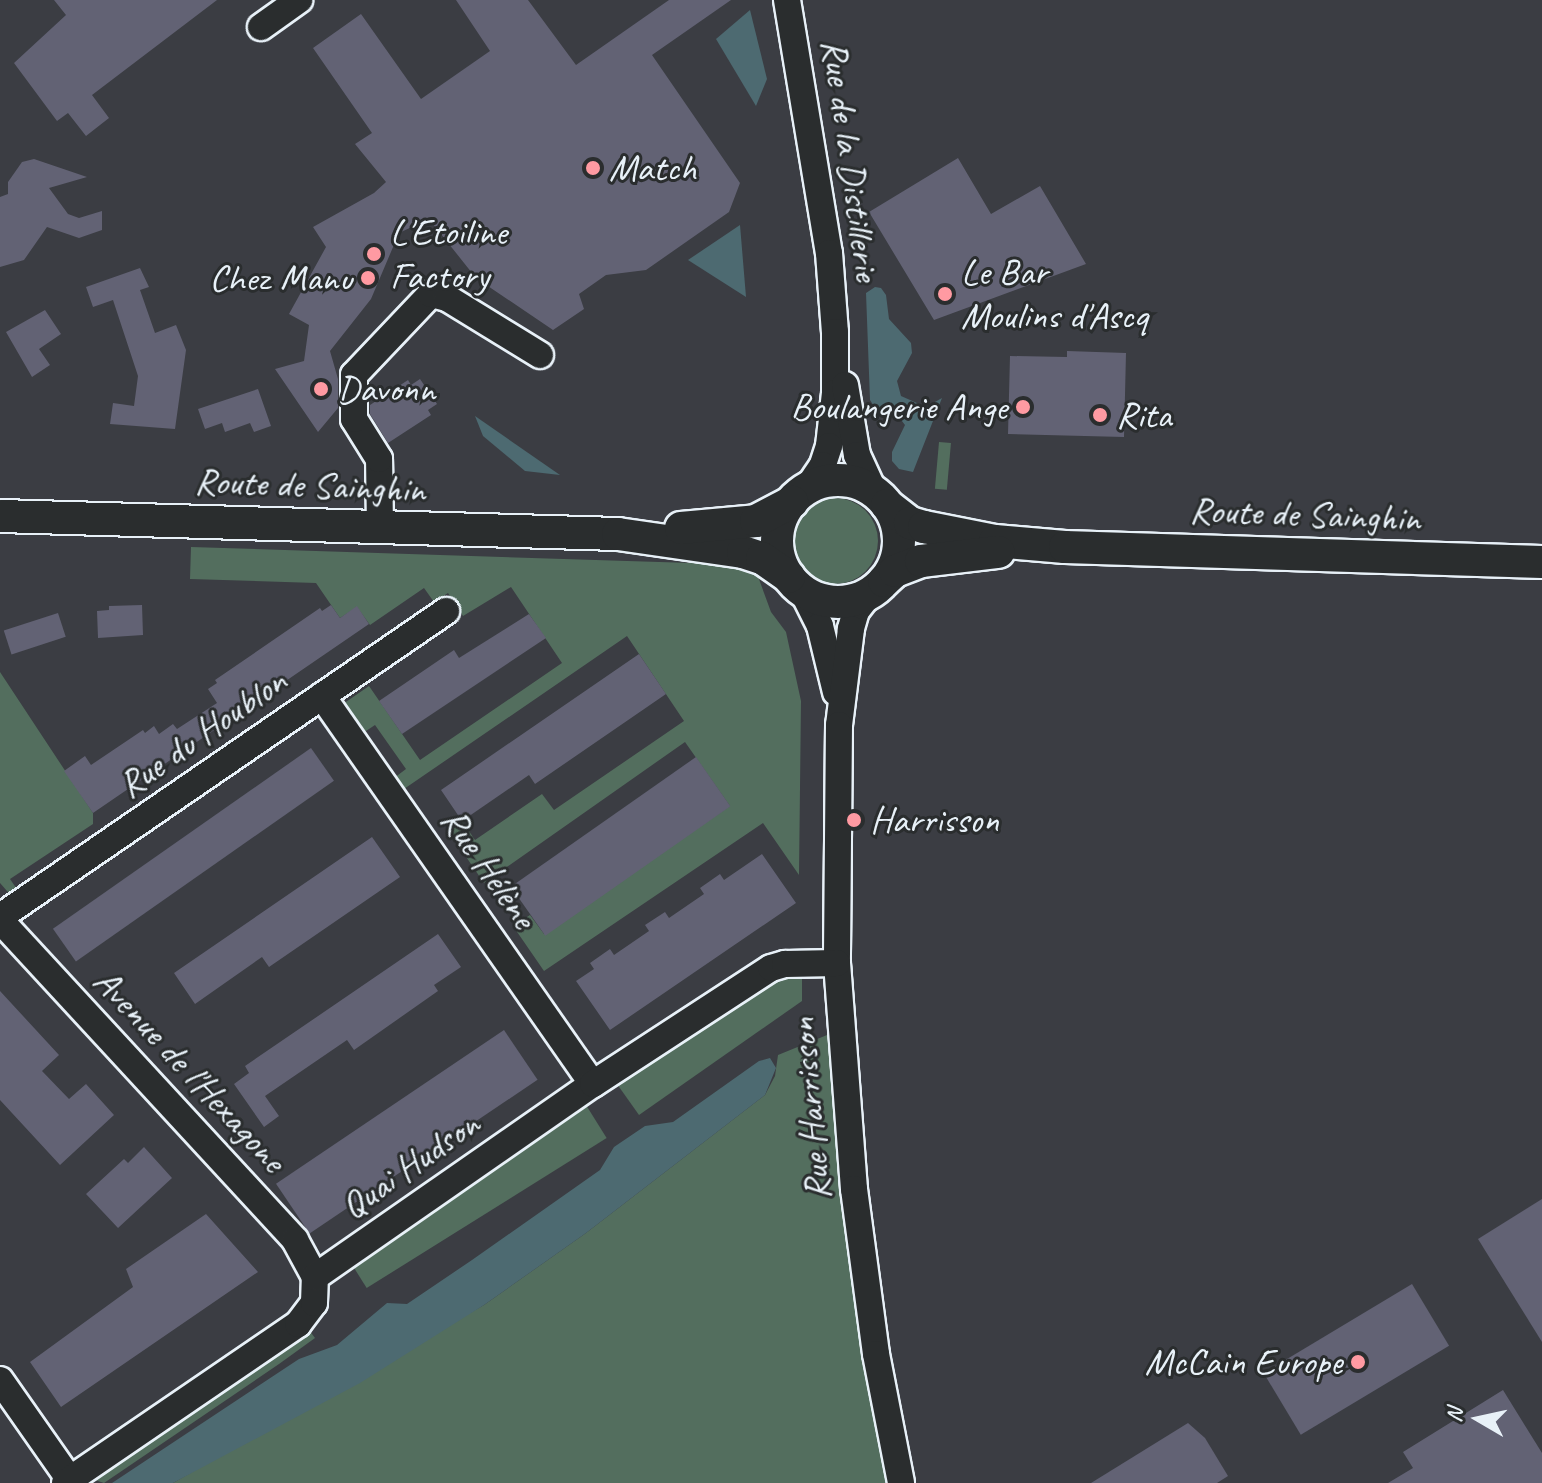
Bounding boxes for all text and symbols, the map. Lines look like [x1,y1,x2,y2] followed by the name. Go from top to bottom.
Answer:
[811,36,891,284] street label: Rue de la Distillerie
[609,145,696,191] place label: Match
[584,159,602,177] marker: Match
[390,209,507,298] place label: L'Etoiline Factory
[365,245,383,263] marker: L'Etoiline Factory
[961,249,1147,338] place label: Le Bar Moulins d'Ascq
[208,255,352,301] place label: Chez Manu
[359,269,377,287] marker: Chez Manu
[936,285,954,303] marker: Le Bar Moulins d'Ascq
[337,366,435,412] place label: Davonn
[312,380,330,398] marker: Davonn
[791,384,1007,430] place label: Boulangerie Ange
[1116,392,1171,438] place label: Rita
[1014,398,1032,416] marker: Boulangerie Ange
[1091,406,1109,424] marker: Rita
[193,458,427,512] street label: Route de Sainghin
[1188,487,1422,541] street label: Route de Sainghin
[109,658,295,808] street label: Rue du Houblon
[870,797,999,843] place label: Harrisson
[431,799,547,937] street label: Rue Hélène
[845,811,863,829] marker: Harrisson
[84,959,296,1181] street label: Avenue de l'Hexagone
[779,1015,841,1203] street label: Rue Harrisson
[332,1101,488,1229] street label: Quai Hudson
[1145,1339,1342,1385] place label: McCain Europe
[1349,1353,1367,1371] marker: McCain Europe
[1438,1379,1518,1459] north arrow
[1439,1406,1469,1424] text: N

